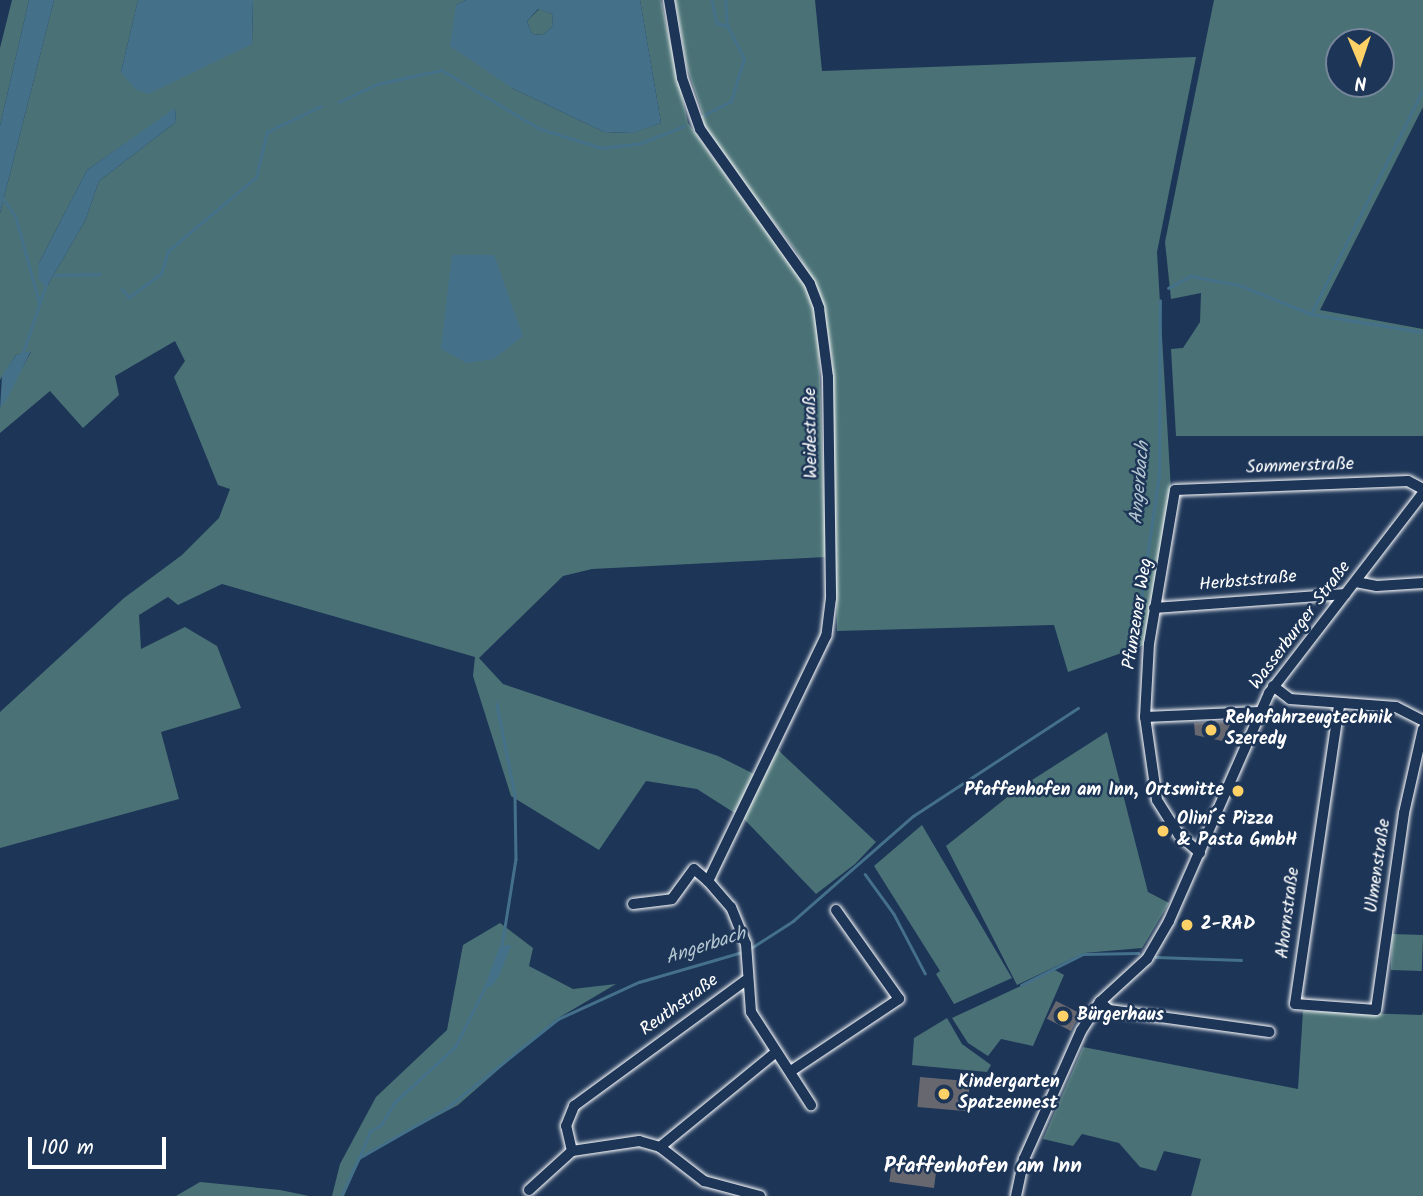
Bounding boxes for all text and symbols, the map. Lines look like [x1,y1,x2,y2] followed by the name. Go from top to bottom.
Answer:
[1325,28,1395,98] north arrow
[1354,67,1367,97] text: N
[800,387,824,479] street label: Weidestraße
[1126,441,1156,525] water label: Angerbach
[1246,454,1354,480] street label: Sommerstraße
[1120,557,1158,671] street label: Pfunzener Weg
[1246,557,1356,695] street label: Wasserburger Straße
[1198,567,1298,597] street label: Herbststraße
[1225,709,1392,752] place label: Rehafahrzeugtechnik Szeredy
[1203,722,1219,738] marker: Rehafahrzeugtechnik Szeredy
[964,780,1224,802] place label: Pfaffenhofen am Inn, Ortsmitte
[1230,783,1246,799] marker: Pfaffenhofen am Inn, Ortsmitte
[1177,810,1297,852] place label: Olini´s Pizza & Pasta GmbH
[1362,818,1396,914] street label: Ulmenstraße
[1155,823,1171,839] marker: Olini´s Pizza & Pasta GmbH
[1273,866,1305,960] street label: Ahornstraße
[1201,914,1255,936] place label: 2-RAD
[1179,917,1195,933] marker: 2-RAD
[663,923,749,971] water label: Angerbach
[637,970,723,1042] street label: Reuthstraße
[1077,1005,1164,1027] place label: Bürgerhaus
[1055,1008,1071,1024] marker: Bürgerhaus
[958,1073,1060,1116] place label: Kindergarten Spatzennest
[936,1086,952,1102] marker: Kindergarten Spatzennest
[32,1122,170,1166] scale bar
[41,1132,94,1165] text: 100 m
[884,1154,1082,1180] district label: Pfaffenhofen am Inn

